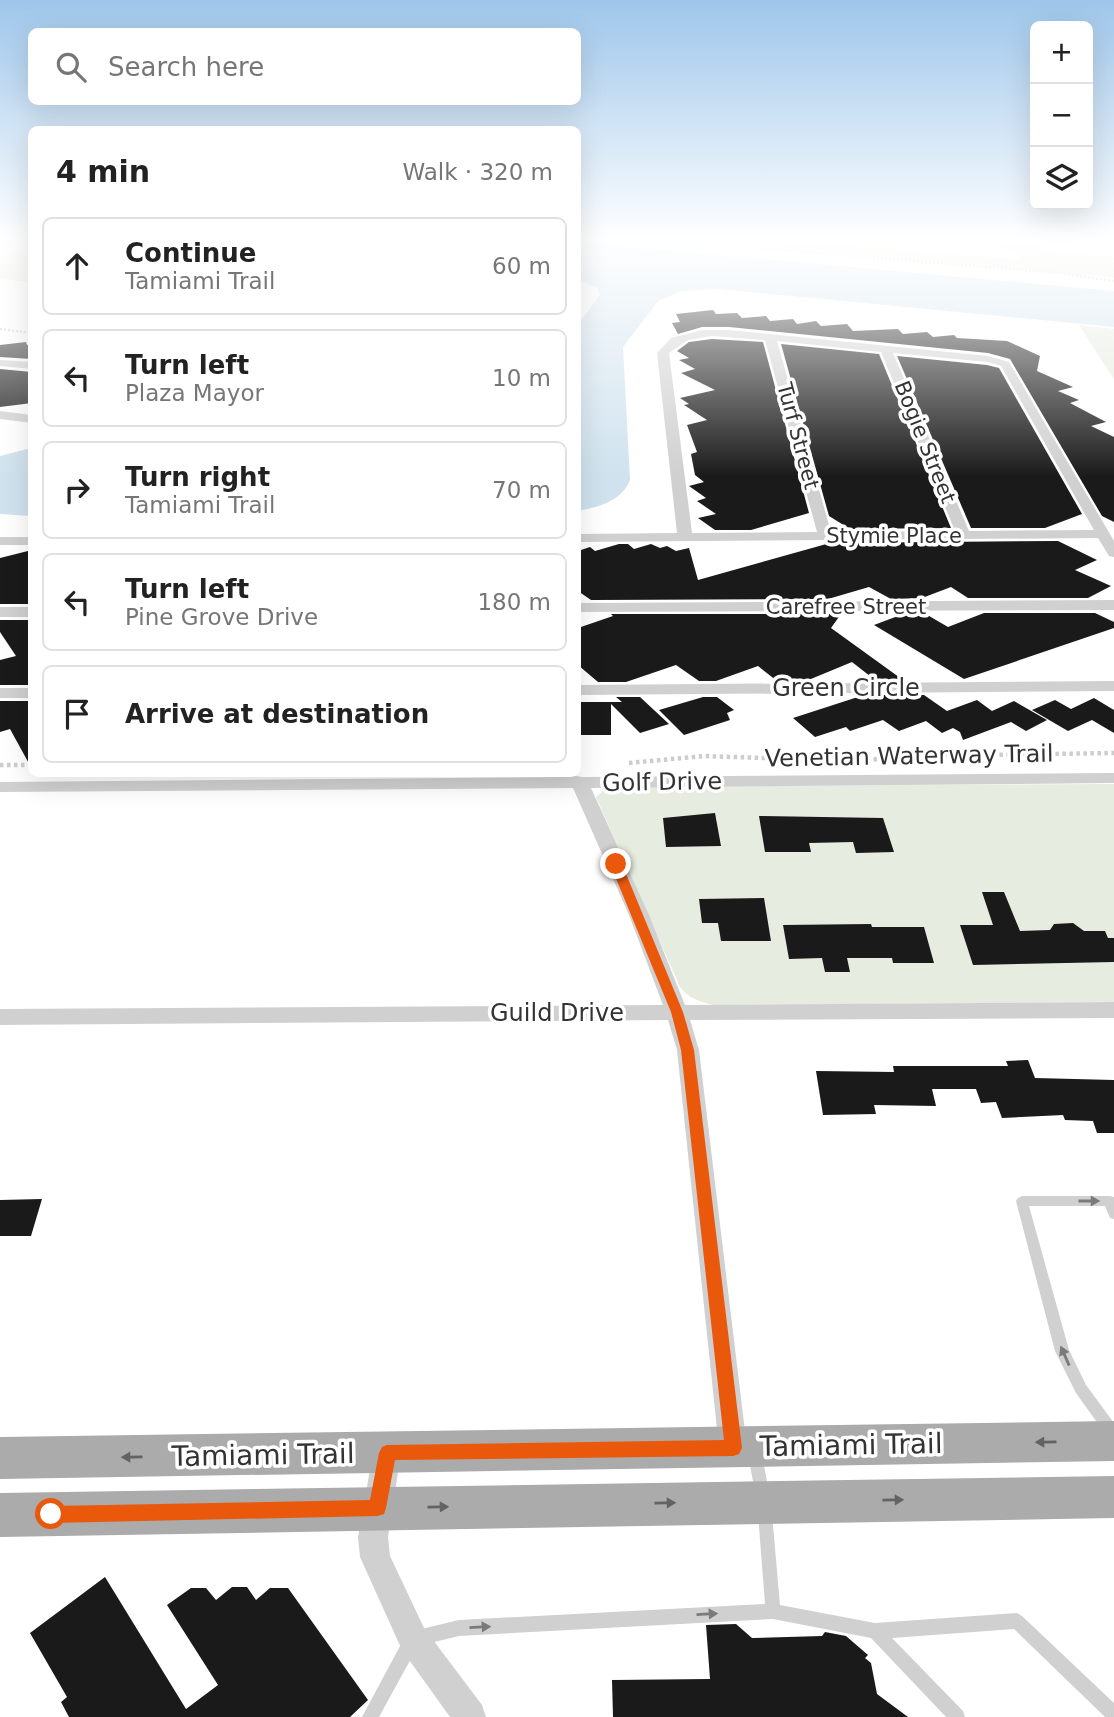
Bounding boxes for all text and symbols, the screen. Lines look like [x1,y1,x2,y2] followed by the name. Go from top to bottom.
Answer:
[1030,21,1093,210] map controls
[1030,21,1093,84] button: +
[28,28,581,105] search box
[52,48,90,86] icon: search
[108,52,264,82] text: Search here
[1030,84,1093,147] button: −
[1030,147,1093,210] button: layers
[56,154,150,189] text: 4 min
[402,159,553,185] text: Walk · 320 m
[125,238,256,268] text: Continue
[58,247,96,285] icon: ahead
[492,253,551,279] text: 60 m
[125,268,275,294] text: Tamiami Trail
[125,350,249,380] text: Turn left
[58,359,96,397] icon: left
[492,365,551,391] text: 10 m
[890,377,960,507] street label: Bogie Street
[772,379,824,492] street label: Turf Street
[125,380,264,406] text: Plaza Mayor
[125,462,270,492] text: Turn right
[58,471,96,509] icon: right
[492,477,551,503] text: 70 m
[125,492,275,518] text: Tamiami Trail
[826,524,962,548] street label: Stymie Place
[125,574,249,604] text: Turn left
[58,583,96,621] icon: left
[477,589,551,615] text: 180 m
[766,595,926,619] street label: Carefree Street
[125,604,318,630] text: Pine Grove Drive
[772,674,920,702] street label: Green Circle
[58,695,96,733] icon: arrive
[125,699,429,729] text: Arrive at destination
[764,739,1054,773] street label: Venetian Waterway Trail
[602,767,722,797] street label: Golf Drive
[600,848,631,879] route end
[490,999,624,1027] street label: Guild Drive
[1078,1195,1100,1207] one-way arrow
[1059,1346,1071,1366] one-way arrow
[758,1427,943,1463] street label: Tamiami Trail
[1035,1436,1057,1448] one-way arrow
[170,1437,355,1473] street label: Tamiami Trail
[121,1452,143,1463] one-way arrow
[882,1494,904,1506] one-way arrow
[655,1497,677,1508] one-way arrow
[35,1498,66,1529] route start
[427,1501,449,1513] one-way arrow
[696,1609,718,1620] one-way arrow
[469,1621,491,1632] one-way arrow

